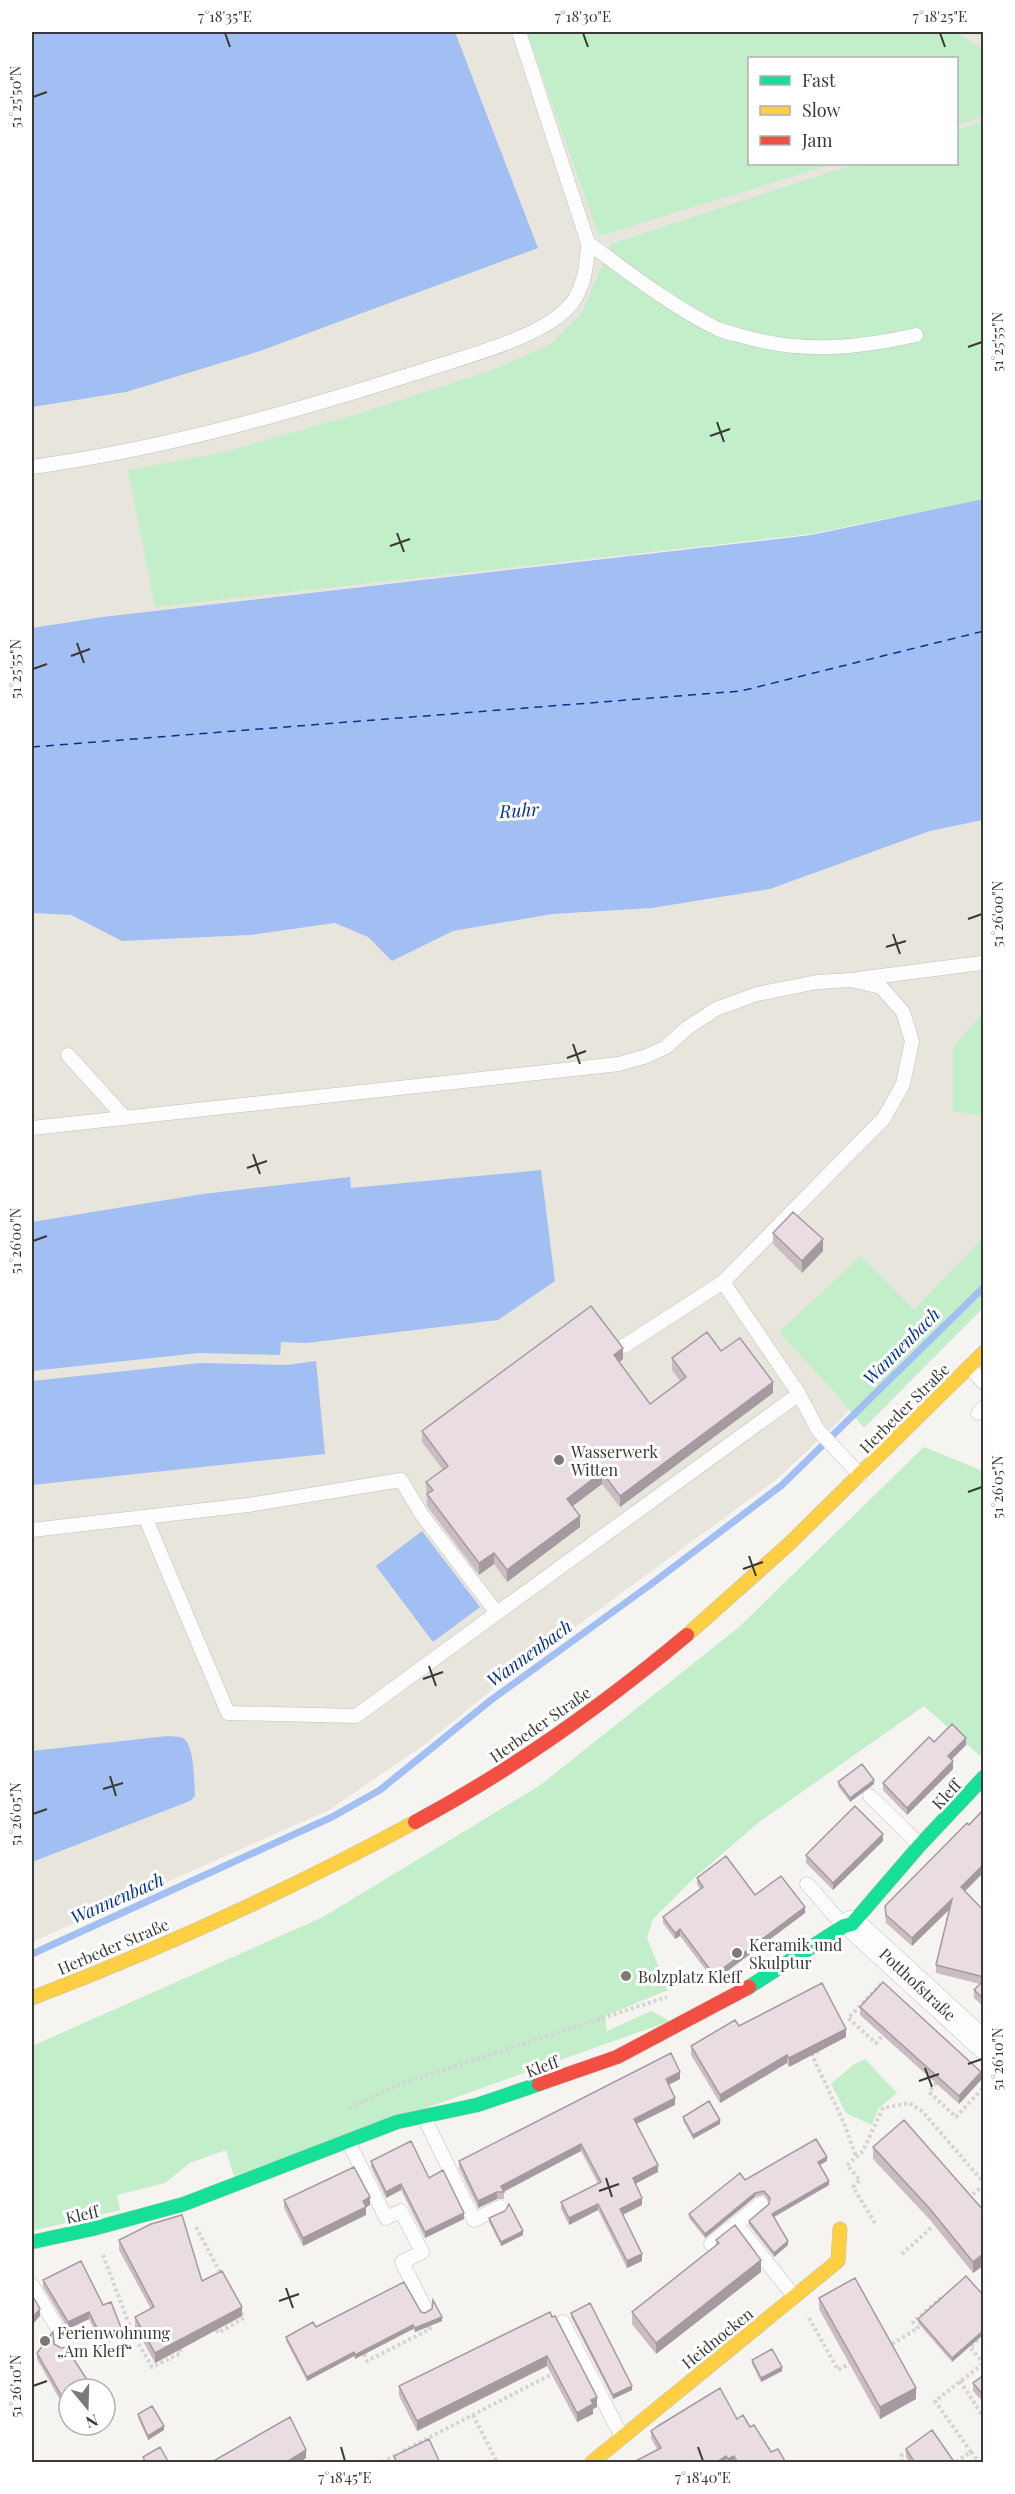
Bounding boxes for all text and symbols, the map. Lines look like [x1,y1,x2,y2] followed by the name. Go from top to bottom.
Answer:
[198,6,252,26] text: 7°18'35"E
[555,6,611,26] text: 7°18'30"E
[913,6,967,26] text: 7°18'25"E
[748,57,958,165] legend
[5,65,25,128] text: 51°25'50"N
[802,68,836,92] text: Fast
[802,98,840,122] text: Slow
[801,128,832,152] text: Jam
[987,312,1007,372] text: 51°25'55"N
[5,639,25,699] text: 51°25'55"N
[497,797,541,823] water label: Ruhr
[987,880,1007,947] text: 51°26'00"N
[5,1207,25,1274] text: 51°26'00"N
[857,1302,945,1390] water label: Wannenbach
[855,1359,953,1457] street label: Herbeder Straße
[570,1441,658,1480] place label: Wasserwerk Witten
[552,1453,566,1467] marker: Wasserwerk Witten
[987,1455,1007,1519] text: 51°26'05"N
[482,1614,576,1692] water label: Wannenbach
[485,1681,595,1767] street label: Herbeder Straße
[927,1773,966,1813] street label: Kleff
[5,1782,25,1846] text: 51°26'05"N
[67,1867,167,1929] water label: Wannenbach
[54,1913,172,1979] street label: Herbeder Straße
[749,1934,842,1973] place label: Keramik und Skulptur
[875,1943,961,2025] street label: Potthofstraße
[730,1946,744,1960] marker: Keramik und Skulptur
[638,1966,743,1987] place label: Bolzplatz Kleff
[619,1969,633,1983] marker: Bolzplatz Kleff
[987,2027,1007,2091] text: 51°26'10"N
[523,2050,563,2082] street label: Kleff
[63,2200,102,2228] street label: Kleff
[677,2303,757,2373] street label: Heidnocken
[57,2322,171,2361] place label: Ferienwohnung „Am Kleff“
[38,2334,52,2348] marker: Ferienwohnung „Am Kleff“
[5,2354,25,2418] text: 51°26'10"N
[57,2377,117,2437] north arrow
[83,2410,101,2434] text: N
[318,2467,372,2487] text: 7°18'45"E
[675,2467,731,2487] text: 7°18'40"E

